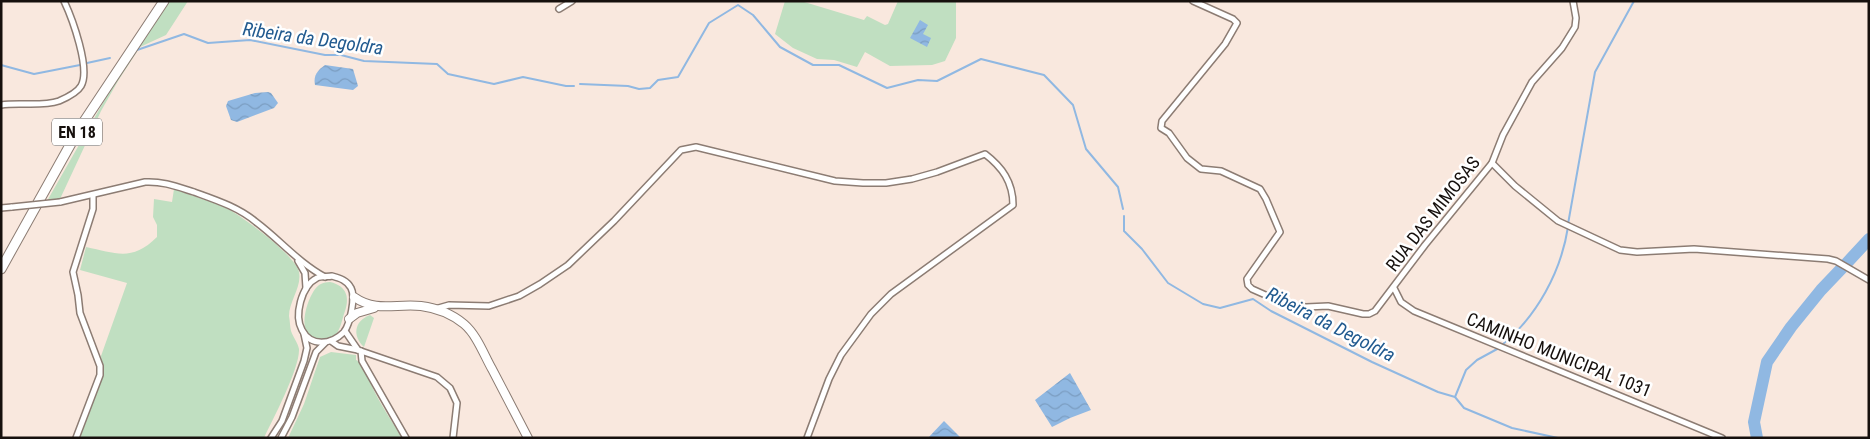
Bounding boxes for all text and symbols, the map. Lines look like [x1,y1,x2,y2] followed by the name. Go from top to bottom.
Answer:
[241,17,385,60] water label: Ribeira da Degoldra
[52,118,102,146] road number: EN 18
[1381,152,1484,275] street label: RUA DAS MIMOSAS
[1262,282,1399,367] water label: Ribeira da Degoldra
[1464,308,1655,401] street label: CAMINHO MUNICIPAL 1031

